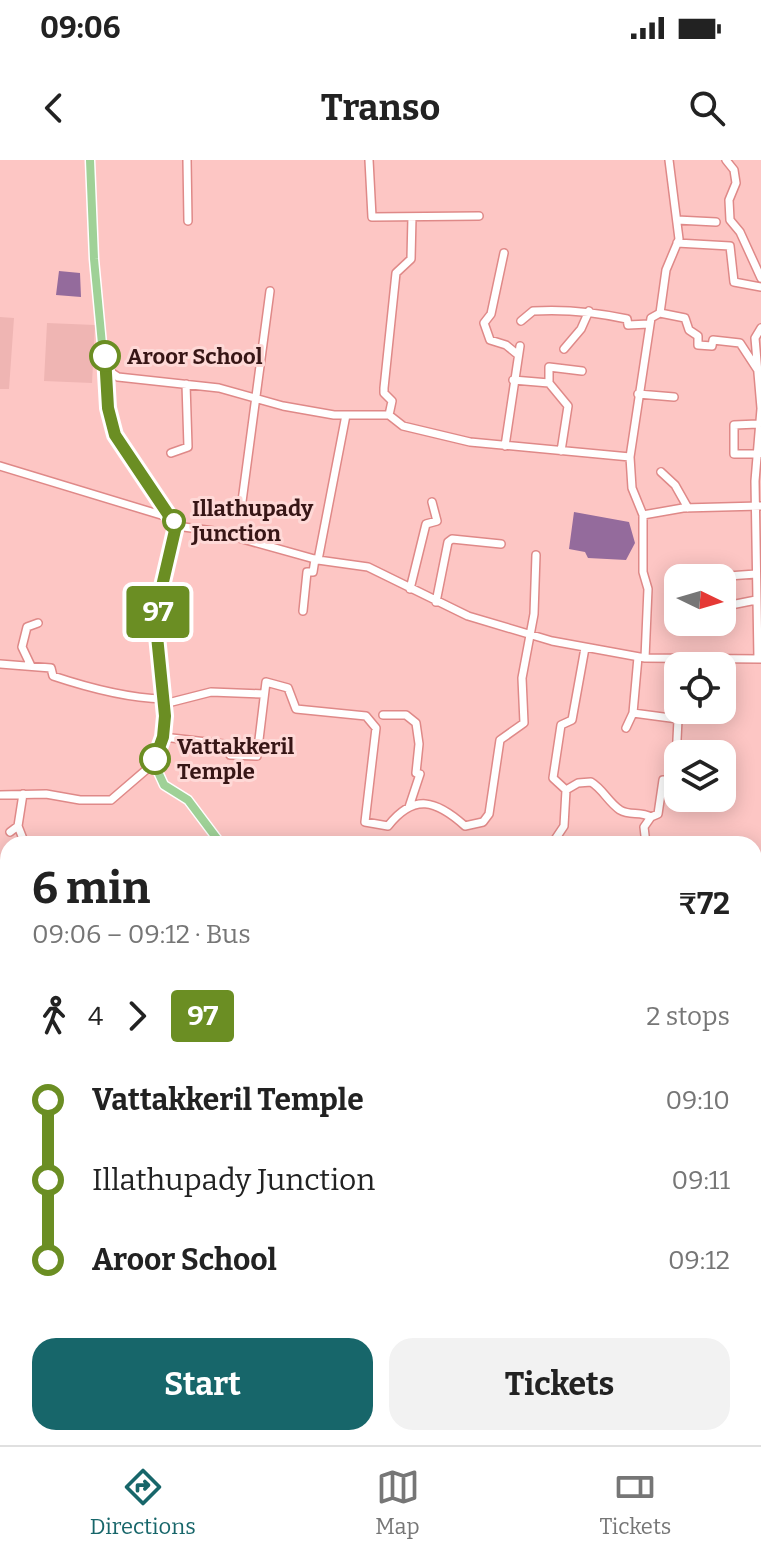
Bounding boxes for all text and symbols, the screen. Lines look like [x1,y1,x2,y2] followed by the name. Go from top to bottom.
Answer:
[40,10,121,46] text: 09:06
[32,86,76,130] icon: back
[321,86,440,130] text: Transo
[685,86,729,130] icon: search
[90,341,120,371] marker: Aroor School
[127,343,263,370] place label: Aroor School
[191,495,314,547] place label: Illathupady Junction
[163,510,185,532] marker: Illathupady Junction
[664,564,736,636] north arrow
[664,564,736,812] map controls
[122,586,194,638] line badge: 97
[142,595,174,628] text: 97
[664,652,736,724] button: locate
[177,733,294,785] place label: Vattakkeril Temple
[664,740,736,812] button: layers
[140,744,170,774] marker: Vattakkeril Temple
[32,862,150,915] text: 6 min
[678,886,730,922] text: ₹72
[32,919,251,950] text: 09:06 – 09:12 · Bus
[32,994,76,1038] icon: walk
[115,994,159,1038] icon: forward
[187,999,218,1032] text: 97
[88,1001,103,1032] text: 4
[646,1001,730,1032] text: 2 stops
[92,1082,364,1118] text: Vattakkeril Temple
[665,1085,730,1116] text: 09:10
[92,1162,375,1198] text: Illathupady Junction
[671,1165,730,1196] text: 09:11
[92,1242,277,1278] text: Aroor School
[668,1245,730,1276] text: 09:12
[32,1338,373,1430] button: Start
[389,1338,730,1430] button: Tickets
[90,1465,196,1540] tab: Directions
[375,1465,420,1540] tab: Map
[599,1465,671,1540] tab: Tickets

